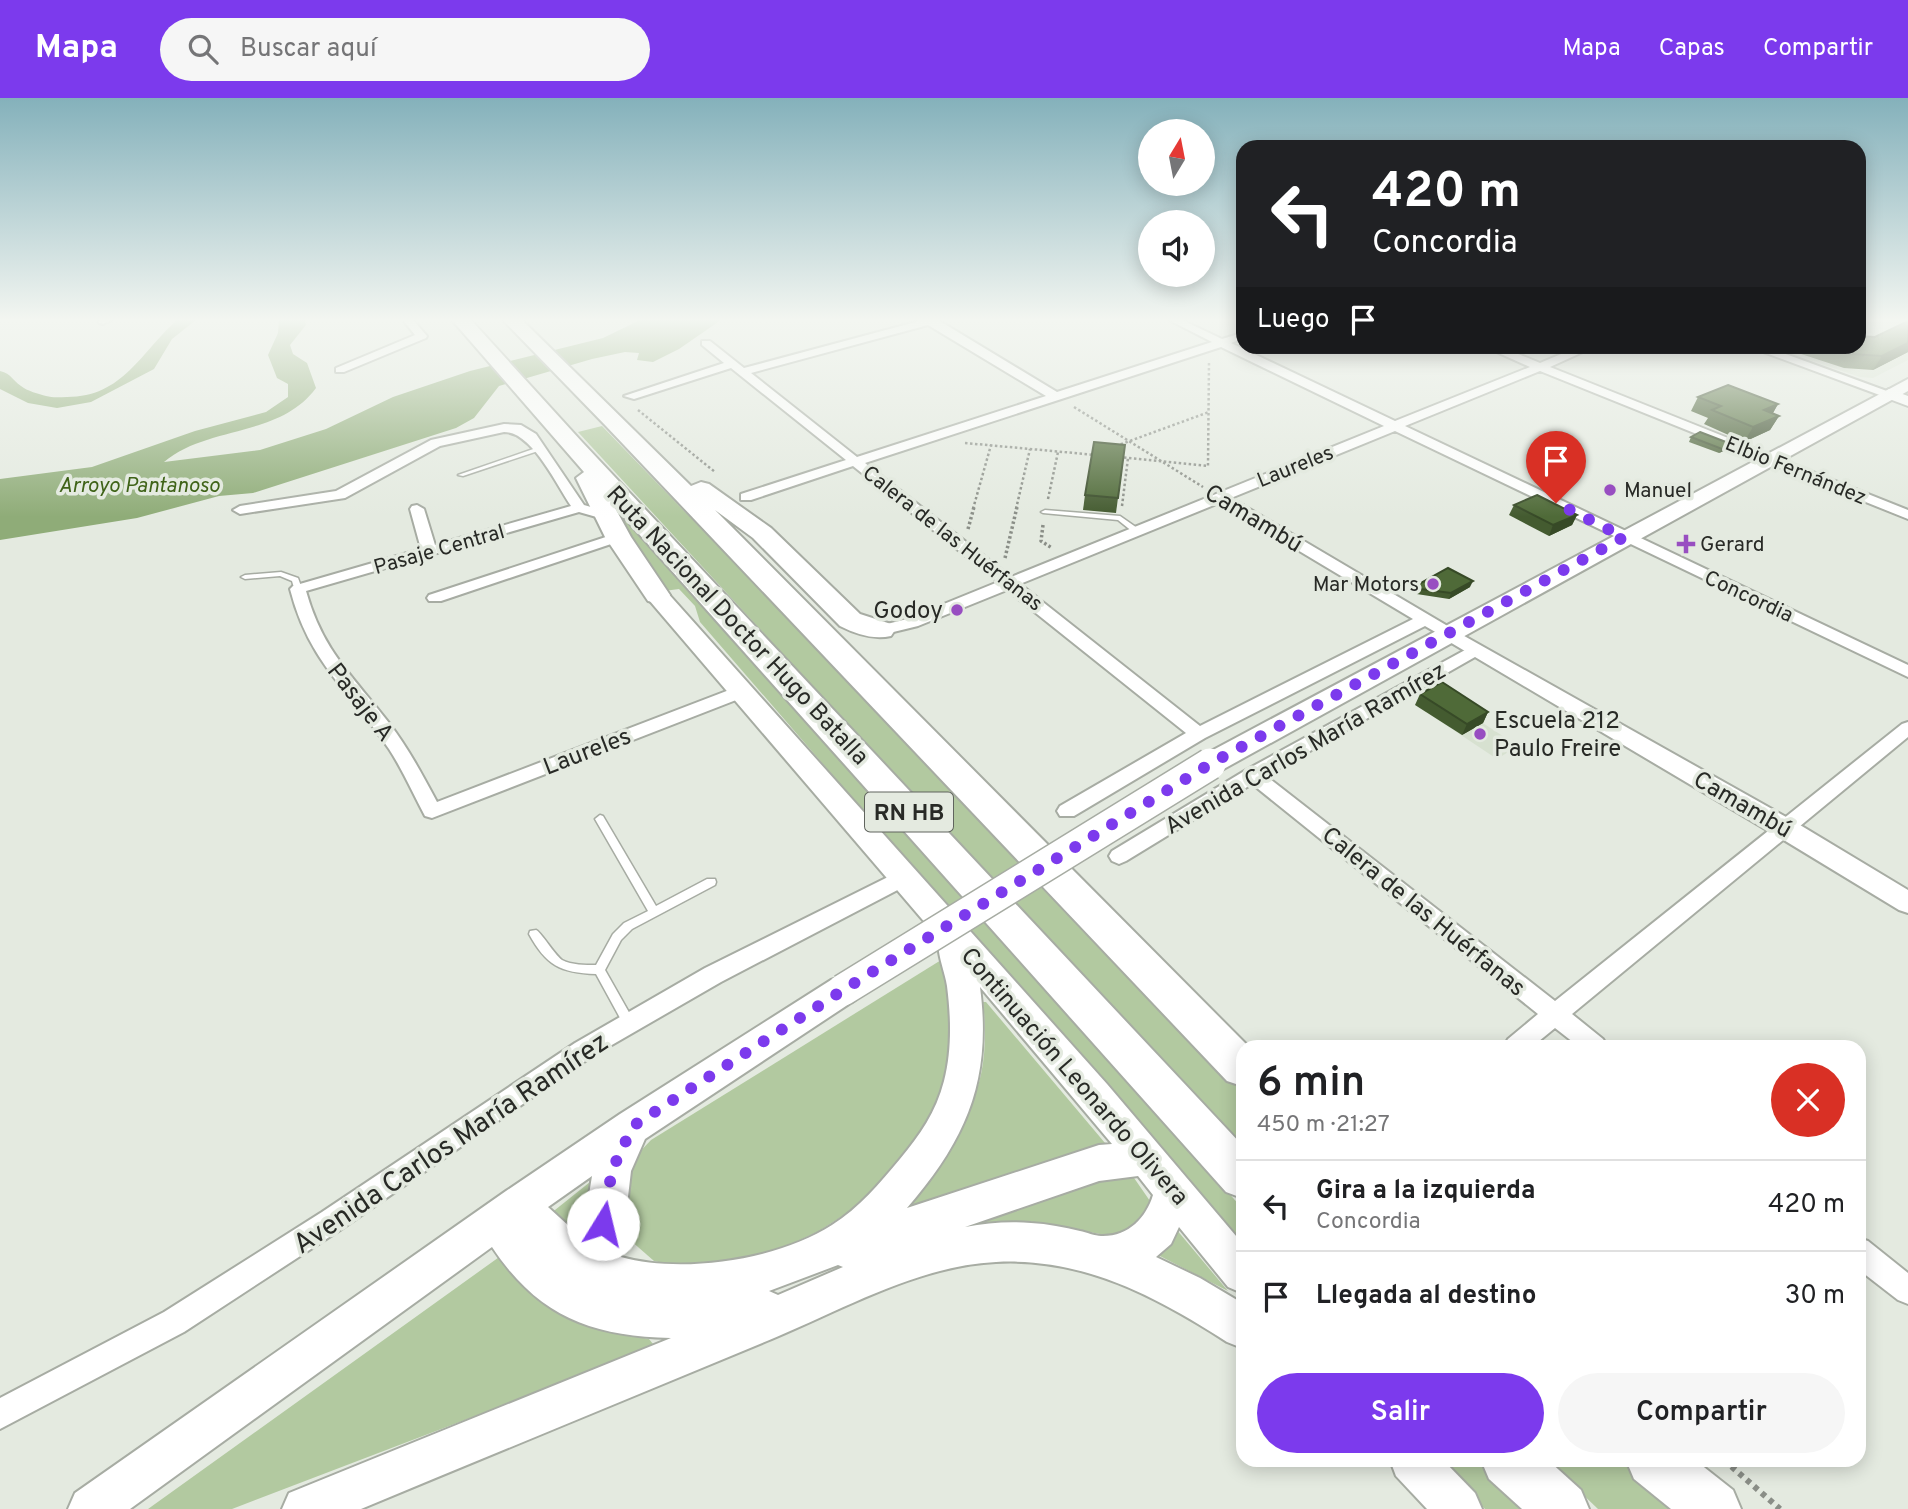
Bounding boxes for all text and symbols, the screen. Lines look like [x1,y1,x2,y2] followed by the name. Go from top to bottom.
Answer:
[160,18,650,81] search box
[35,28,118,70] text: Mapa
[184,30,222,68] icon: search
[240,33,377,66] text: Buscar aquí
[1563,34,1621,64] text: Mapa
[1659,34,1725,64] text: Capas
[1763,34,1873,64] text: Compartir
[1138,119,1214,196] north arrow
[1138,119,1215,287] map controls
[1372,163,1521,225] text: 420 m
[1257,168,1348,259] icon: left
[1138,210,1215,287] button: sound
[1372,224,1518,264] text: Concordia
[1344,301,1382,339] icon: arrive
[1257,304,1330,337] text: Luego
[1526,431,1586,503] pin
[1721,431,1870,512] street label: Elbio Fernández
[1253,440,1338,495] street label: Laureles
[1537,442,1575,480] icon: arrive
[856,460,1048,618] street label: Calera de las Huérfanas
[58,473,220,500] water label: Arroyo Pantanoso
[1624,478,1692,505] place label: Manuel
[1198,479,1307,561] street label: Camambú
[599,480,874,772] street label: Ruta Nacional Doctor Hugo Batalla
[1602,482,1618,498] marker: Manuel
[371,519,508,582] street label: Pasaje Central
[1700,532,1764,559] place label: Gerard
[1678,536,1694,552] marker: Gerard
[1699,565,1797,630] street label: Concordia
[1313,572,1419,599] place label: Mar Motors
[1425,576,1441,592] marker: Mar Motors
[873,597,943,627] place label: Godoy
[949,602,965,618] marker: Godoy
[1160,657,1452,843] street label: Avenida Carlos María Ramírez
[319,658,399,749] street label: Pasaje A
[1494,707,1621,765] place label: Escuela 212 Paulo Freire
[540,722,636,783] street label: Laureles
[1472,726,1488,742] marker: Escuela 212 Paulo Freire
[1687,765,1797,846] street label: Camambú
[865,792,953,832] road number: RN HB
[1315,821,1531,1004] street label: Calera de las Huérfanas
[953,942,1194,1212] street label: Continuación Leonardo Olivera
[287,1025,616,1264] street label: Avenida Carlos María Ramírez
[1257,1058,1365,1111] text: 6 min
[1771,1063,1845,1137] button: close
[1257,1111,1390,1140] text: 450 m · 21:27
[1316,1175,1535,1208] text: Gira a la izquierda
[566,1187,640,1261] position arrow
[1257,1187,1295,1225] icon: left
[1768,1189,1845,1222] text: 420 m
[1316,1208,1421,1237] text: Concordia
[1257,1278,1295,1316] icon: arrive
[1316,1280,1536,1313] text: Llegada al destino
[1785,1280,1845,1313] text: 30 m
[1257,1373,1544,1453] button: Salir
[1558,1373,1845,1453] button: Compartir

